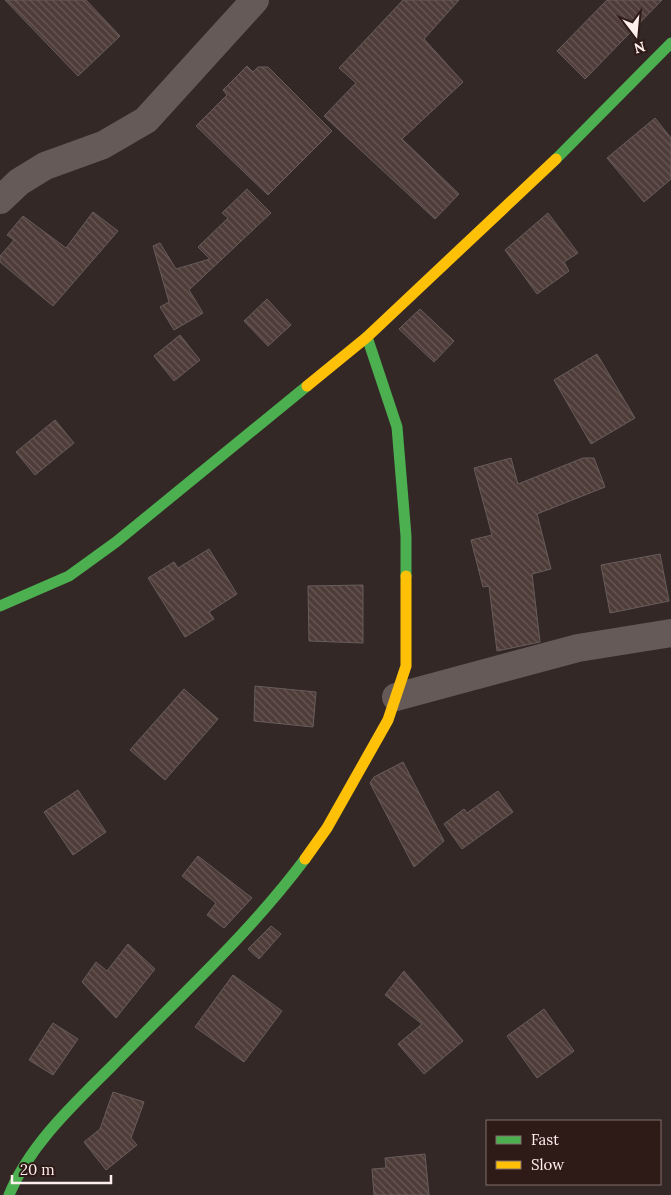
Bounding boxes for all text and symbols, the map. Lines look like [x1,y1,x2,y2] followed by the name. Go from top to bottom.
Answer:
[611,10,661,60] north arrow
[632,37,647,58] text: N
[486,1120,661,1185] legend
[531,1130,559,1149] text: Fast
[12,1152,111,1184] scale bar
[531,1155,564,1174] text: Slow
[20,1160,55,1179] text: 20 m

